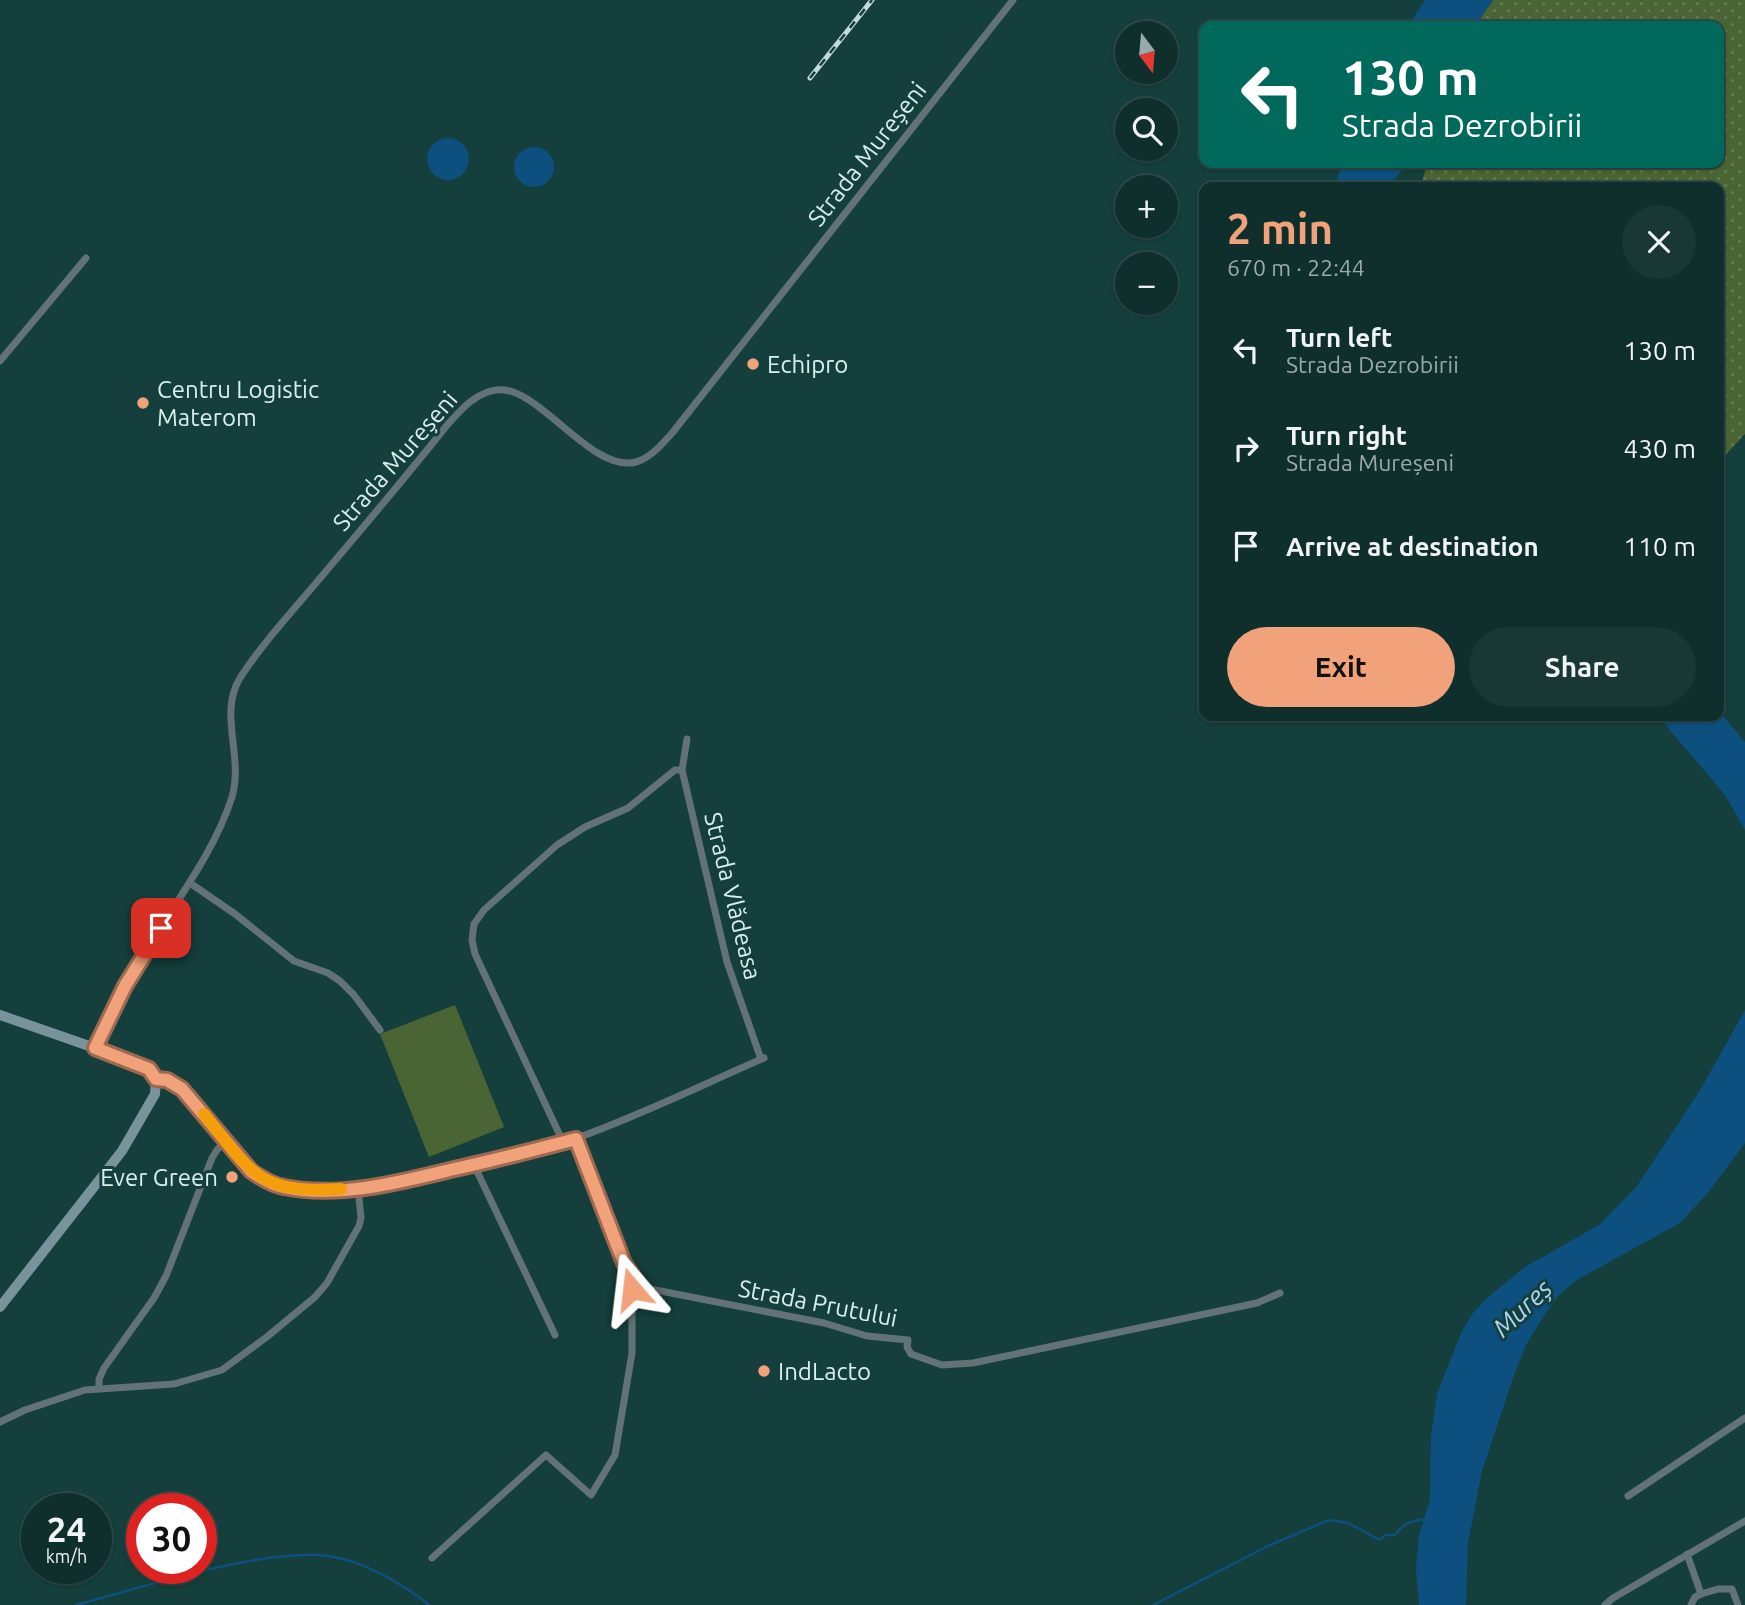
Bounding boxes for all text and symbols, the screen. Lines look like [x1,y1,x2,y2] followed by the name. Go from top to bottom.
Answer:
[1115,21,1178,84] north arrow
[1115,21,1178,315] map controls
[1227,49,1318,140] icon: left
[1342,49,1479,104] text: 130 m
[802,77,932,231] street label: Strada Mureșeni
[1115,98,1178,161] button: search
[1342,107,1582,143] text: Strada Dezrobirii
[1115,175,1178,238] button: +
[1227,205,1333,252] text: 2 min
[1622,205,1696,279] button: close
[1115,252,1178,315] button: −
[1227,255,1365,280] text: 670 m · 22:44
[1286,323,1392,352] text: Turn left
[1227,331,1265,369] icon: left
[1624,336,1696,365] text: 130 m
[767,351,848,378] place label: Echipro
[1286,352,1459,377] text: Strada Dezrobirii
[745,356,761,372] marker: Echipro
[157,376,319,431] place label: Centru Logistic Materom
[327,386,463,536] street label: Strada Mureșeni
[135,395,151,411] marker: Centru Logistic Materom
[1286,421,1407,450] text: Turn right
[1227,429,1265,467] icon: right
[1624,434,1696,463] text: 430 m
[1286,450,1454,475] text: Strada Mureșeni
[1227,527,1265,565] icon: arrive
[1286,532,1539,561] text: Arrive at destination
[1624,532,1696,561] text: 110 m
[1227,627,1455,707] button: Exit
[1469,627,1696,707] button: Share
[699,809,767,983] street label: Strada Vlădeasa
[131,898,191,958] pin
[142,909,180,947] icon: arrive
[100,1164,218,1191] place label: Ever Green
[224,1169,240,1185] marker: Ever Green
[595,1252,669,1326] position arrow
[1487,1273,1558,1342] water label: Mureș
[736,1274,900,1332] street label: Strada Prutului
[778,1358,871,1385] place label: IndLacto
[756,1363,772,1379] marker: IndLacto
[126,1493,217,1584] speed limit sign: 30
[47,1509,86,1549] text: 24
[46,1546,87,1566] text: km/h

